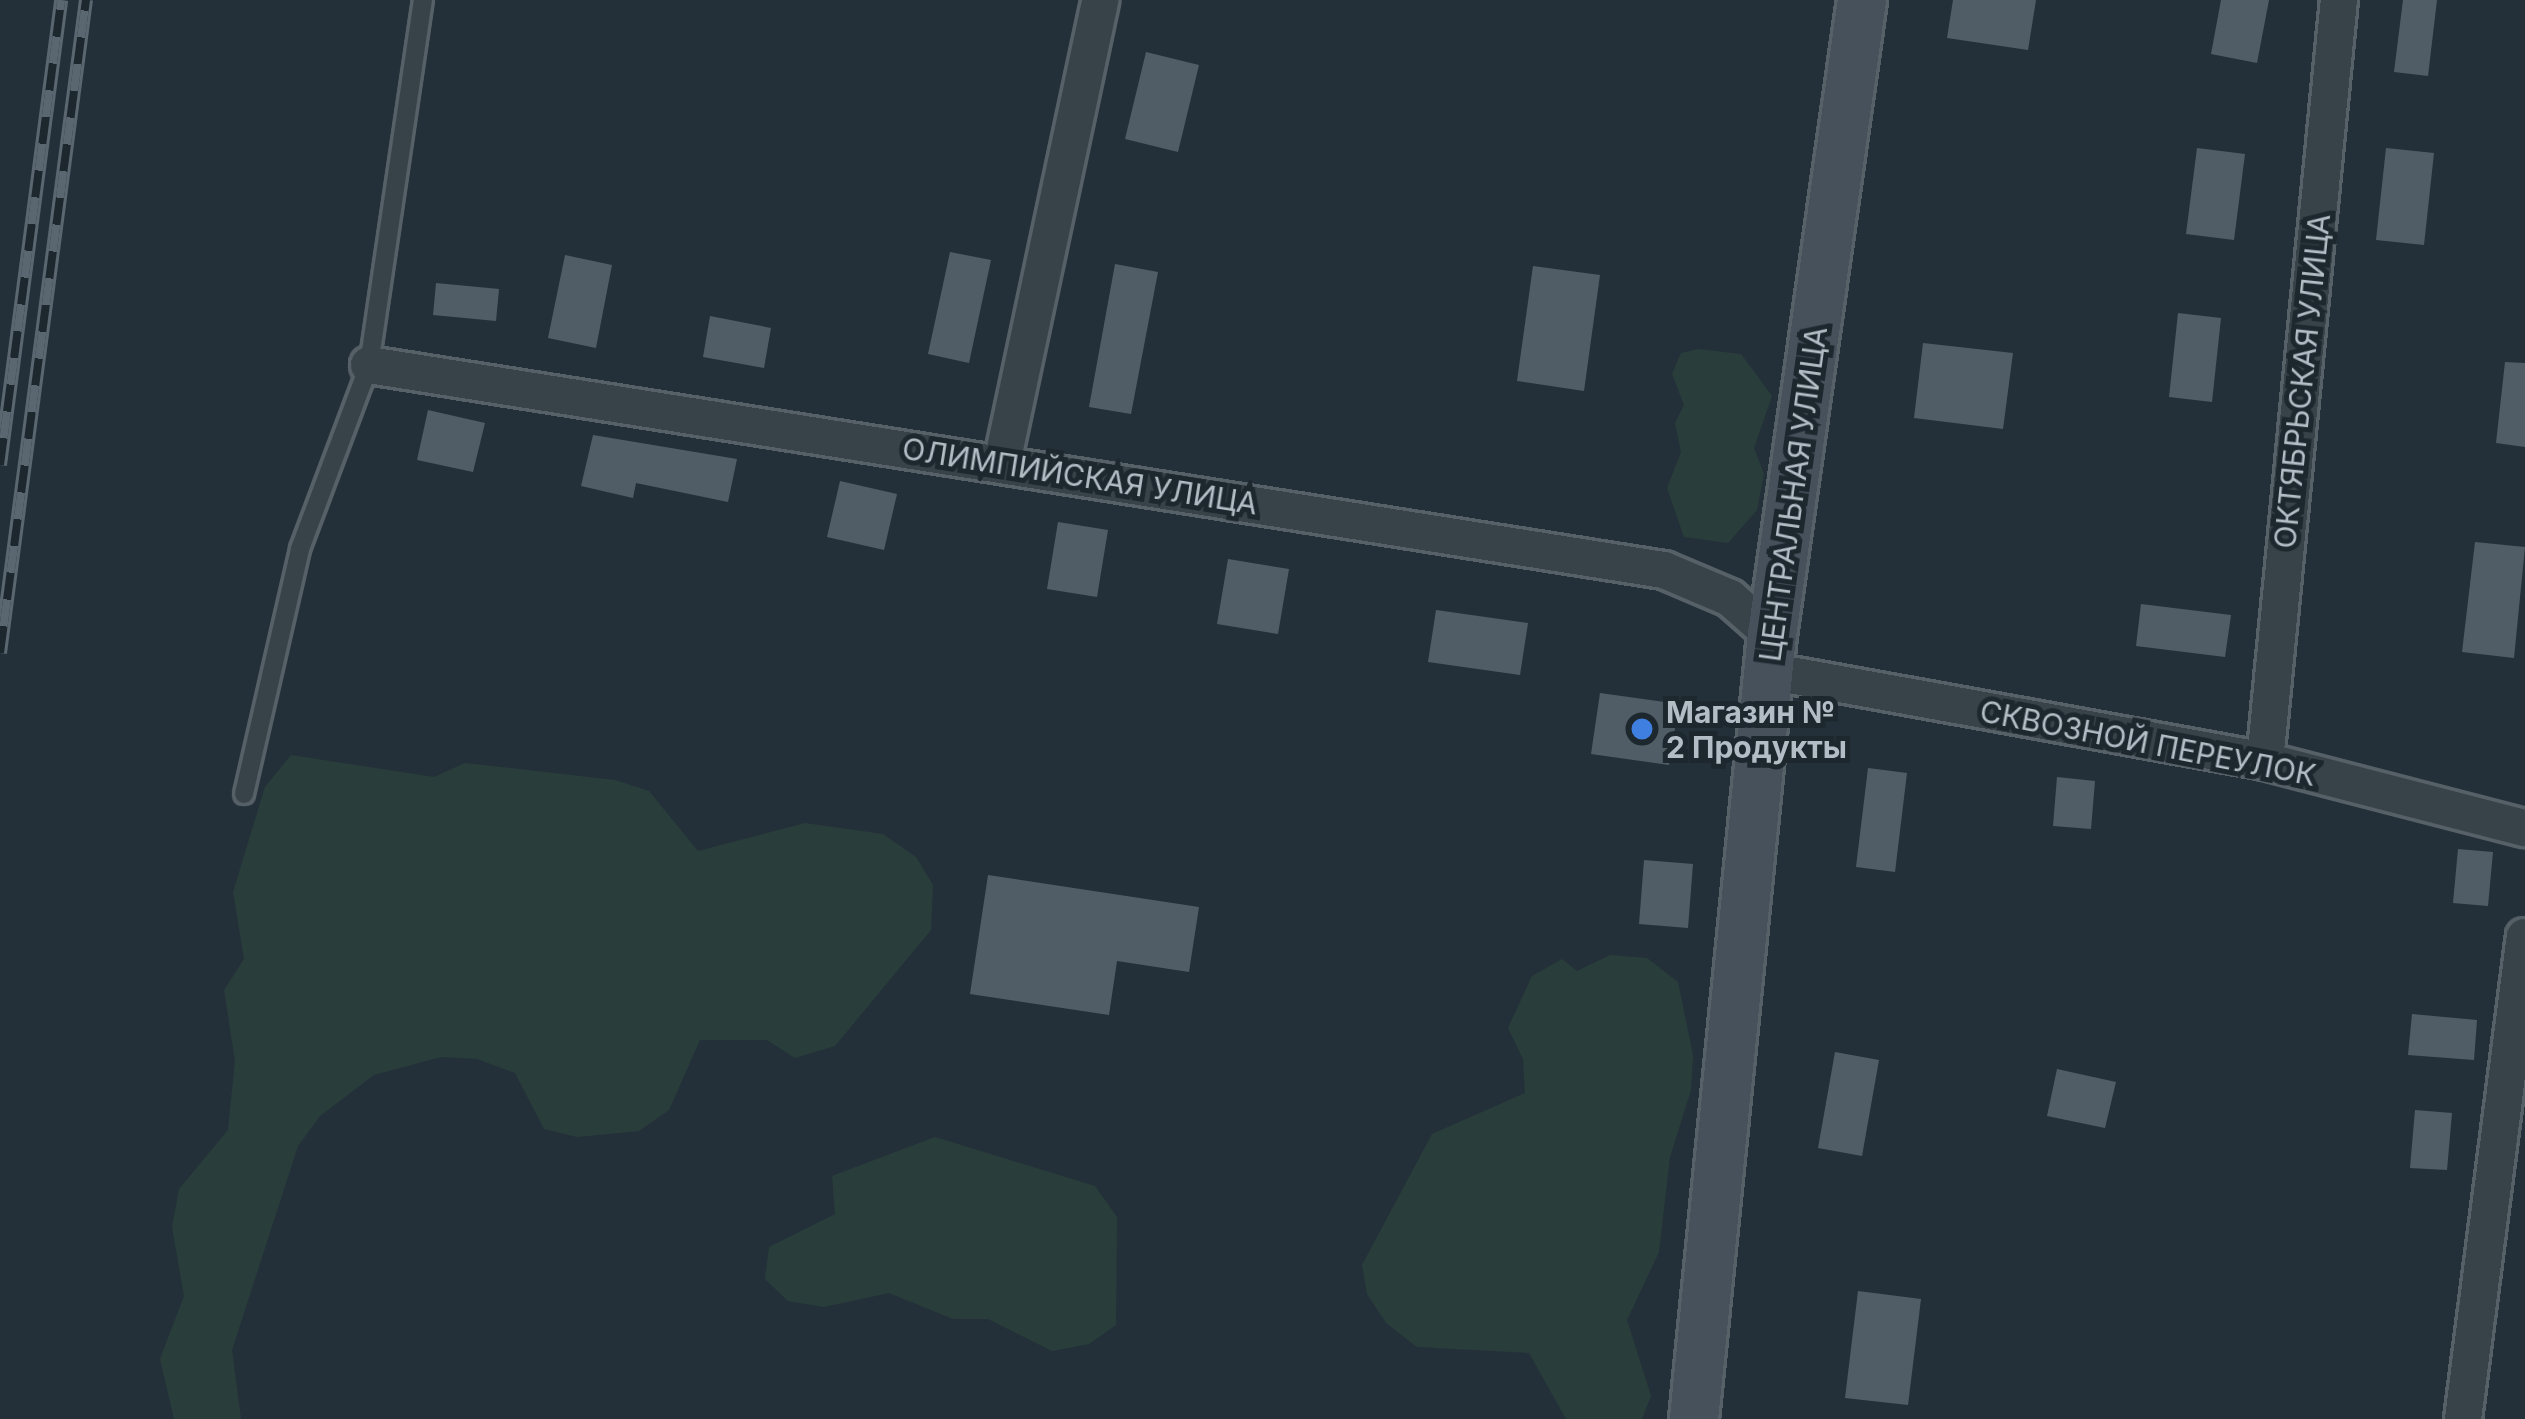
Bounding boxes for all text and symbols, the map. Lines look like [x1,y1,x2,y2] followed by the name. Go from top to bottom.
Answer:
[2267,212,2337,550] street label: ОКТЯБРЬСКАЯ УЛИЦА
[1752,324,1834,664] street label: ЦЕНТРАЛЬНАЯ УЛИЦА
[900,430,1260,522] street label: ОЛИМПИЙСКАЯ УЛИЦА
[1977,693,2319,793] street label: СКВОЗНОЙ ПЕРЕУЛОК
[1666,694,1847,764] place label: Магазин № 2 Продукты
[1629,716,1655,742] marker: Магазин № 2 Продукты

